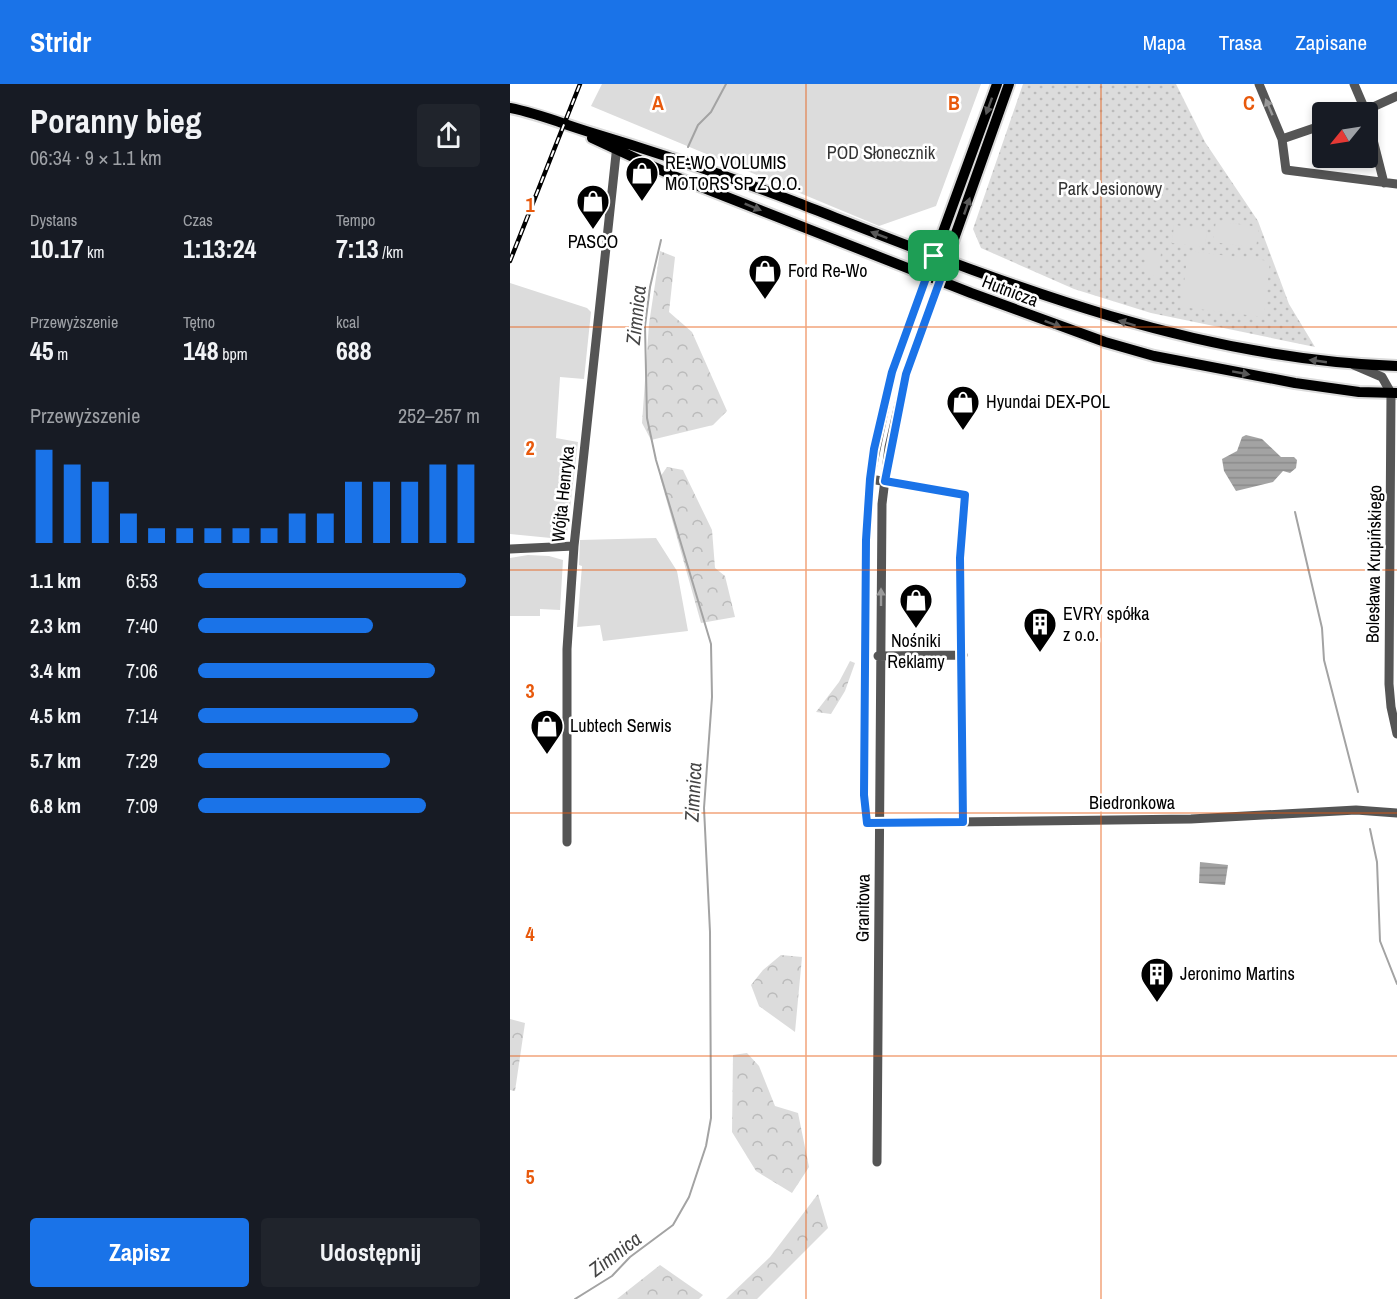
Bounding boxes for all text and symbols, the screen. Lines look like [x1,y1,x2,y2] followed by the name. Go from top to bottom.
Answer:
[30,23,91,61] text: Stridr
[1143,28,1186,57] text: Mapa
[1219,28,1262,57] text: Trasa
[1295,28,1367,57] text: Zapisane
[652,89,664,116] text: A
[948,89,960,116] text: B
[1243,89,1255,116] text: C
[984,97,994,115] one-way arrow
[1264,97,1274,115] one-way arrow
[30,99,201,143] text: Poranny bieg
[1312,102,1378,168] north arrow
[1312,102,1378,168] map controls
[417,104,480,167] button: share
[827,140,936,165] park label: POD Słonecznik
[30,144,162,171] text: 06:34 · 9 × 1.1 km
[665,150,801,196] place label: RE-WO VOLUMIS MOTORS SP Z O.O.
[624,155,660,202] shop icon: RE-WO VOLUMIS MOTORS SP Z O.O.
[1058,176,1163,201] park label: Park Jesionowy
[575,183,611,230] shop icon: PASCO
[525,191,535,218] text: 1
[962,197,972,215] one-way arrow
[744,202,762,212] one-way arrow
[30,209,77,231] text: Dystans
[183,209,213,231] text: Czas
[336,209,375,231] text: Tempo
[568,229,618,254] place label: PASCO
[870,230,888,239] one-way arrow
[908,230,959,281] pin
[30,231,83,266] text: 10.17
[183,231,256,266] text: 1:13:24
[336,231,379,266] text: 7:13
[917,239,950,272] icon: arrive
[83,241,105,263] text: km
[379,241,403,263] text: /km
[747,253,783,300] shop icon: Ford Re-Wo
[788,258,867,283] place label: Ford Re-Wo
[979,268,1042,313] street label: Hutnicza
[619,284,652,347] water label: Zimnica
[30,311,118,333] text: Przewyższenie
[183,311,215,333] text: Tętno
[336,311,359,333] text: kcal
[1118,318,1136,327] one-way arrow
[1044,320,1062,330] one-way arrow
[30,333,54,368] text: 45
[183,333,219,368] text: 148
[336,333,372,368] text: 688
[54,343,68,365] text: m
[219,343,248,365] text: bpm
[1308,357,1327,366] one-way arrow
[1232,369,1251,378] one-way arrow
[945,384,981,431] shop icon: Hyundai DEX-POL
[986,389,1110,414] place label: Hyundai DEX-POL
[30,402,140,429] text: Przewyższenie
[398,402,480,429] text: 252–257 m
[525,434,535,461] text: 2
[545,445,580,543] street label: Wójta Henryka
[1360,485,1387,643] street label: Bolesława Krupińskiego
[30,567,81,594] text: 1.1 km
[126,567,158,594] text: 6:53
[898,582,934,629] shop icon: Nośniki Reklamy
[876,587,886,606] one-way arrow
[1063,601,1149,647] place label: EVRY spółka z o.o.
[1022,606,1058,653] building icon: EVRY spółka z o.o.
[30,612,81,639] text: 2.3 km
[126,612,158,639] text: 7:40
[887,628,945,674] place label: Nośniki Reklamy
[30,657,81,684] text: 3.4 km
[126,657,158,684] text: 7:06
[525,677,535,704] text: 3
[30,702,81,729] text: 4.5 km
[126,702,158,729] text: 7:14
[529,708,565,755] shop icon: Lubtech Serwis
[570,713,672,738] place label: Lubtech Serwis
[30,747,81,774] text: 5.7 km
[126,747,158,774] text: 7:29
[677,762,708,823] water label: Zimnica
[1089,790,1175,815] street label: Biedronkowa
[30,792,81,819] text: 6.8 km
[126,792,158,819] text: 7:09
[849,874,876,942] street label: Granitowa
[525,920,535,947] text: 4
[1139,956,1175,1003] building icon: Jeronimo Martins
[1180,961,1295,986] place label: Jeronimo Martins
[525,1163,535,1190] text: 5
[30,1218,249,1287] button: Zapisz
[261,1218,480,1287] button: Udostępnij
[582,1225,646,1283] water label: Zimnica

